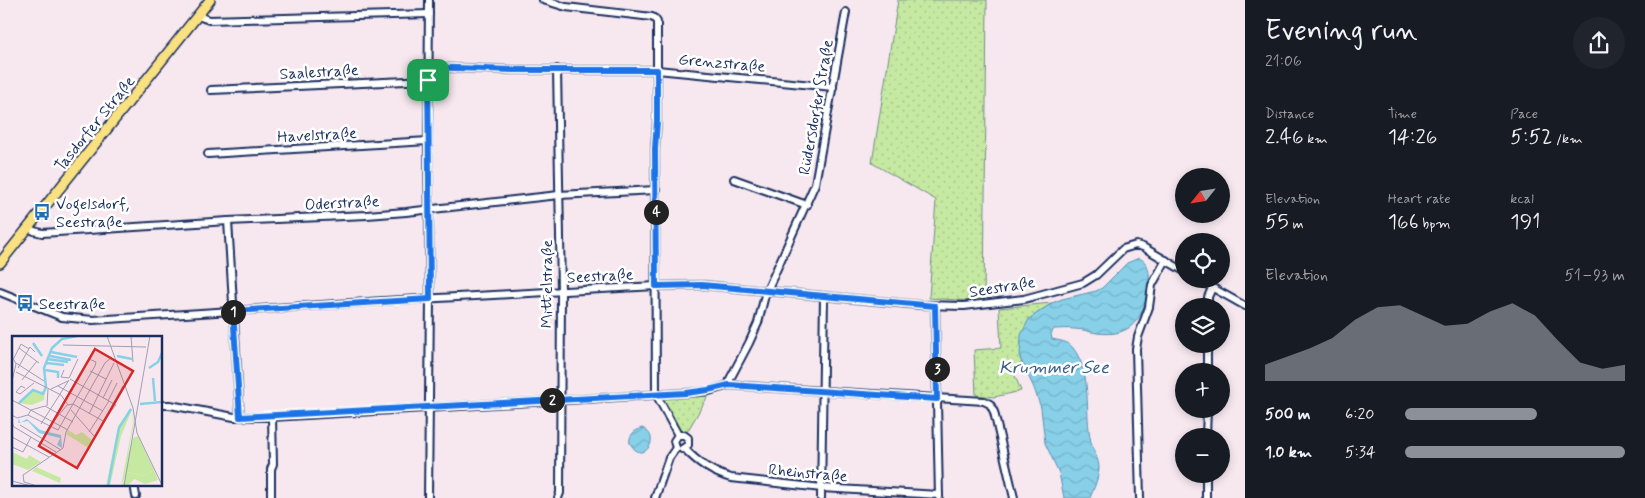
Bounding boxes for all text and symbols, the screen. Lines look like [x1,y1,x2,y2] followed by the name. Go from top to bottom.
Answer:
[1265,13,1418,50] text: Evening run
[1573,17,1625,69] button: share
[794,38,839,177] street label: Rüdersdorfer Straße
[678,49,766,78] street label: Grenzstraße
[1265,51,1302,72] text: 21:06
[407,59,449,101] pin
[279,60,359,85] street label: Saalestraße
[414,66,442,94] icon: arrive
[50,72,140,176] street label: Tasdorfer Straße
[1265,105,1314,123] text: Distance
[1388,105,1417,123] text: Time
[1510,105,1538,123] text: Pace
[277,123,357,148] street label: Havelstraße
[1265,123,1304,151] text: 2.46
[1388,123,1437,151] text: 14:26
[1510,123,1552,151] text: 5:52
[1304,130,1328,148] text: km
[1552,130,1583,148] text: /km
[1175,168,1230,222] north arrow
[1175,168,1230,483] map controls
[1265,190,1320,208] text: Elevation
[1388,190,1451,208] text: Heart rate
[1510,190,1534,208] text: kcal
[304,191,380,216] street label: Oderstraße
[56,194,130,233] place label: Vogelsdorf, Seestraße
[644,200,668,224] pin: 4
[32,202,52,222] bus stop icon: Vogelsdorf, Seestraße
[652,203,661,221] text: 4
[1265,208,1289,236] text: 55
[1388,208,1419,236] text: 166
[1510,208,1540,236] text: 191
[1289,215,1304,233] text: m
[1419,215,1451,233] text: bpm
[1175,233,1230,288] button: locate
[537,240,558,328] street label: Mittelstraße
[566,264,634,289] street label: Seestraße
[1265,265,1328,286] text: Elevation
[1565,265,1625,286] text: 51–93 m
[968,272,1037,303] street label: Seestraße
[15,293,35,313] bus stop icon: Seestraße
[39,294,106,315] place label: Seestraße
[1175,298,1230,353] button: layers
[220,300,246,324] pin: 1
[230,303,237,321] text: 1
[12,336,162,486] inset map
[924,356,950,382] pin: 3
[999,356,1110,380] water label: Krummer See
[934,360,941,378] text: 3
[1175,363,1230,418] button: +
[540,388,564,412] pin: 2
[549,391,556,409] text: 2
[1265,404,1310,425] text: 500 m
[1345,404,1374,425] text: 6:20
[1175,428,1230,483] button: −
[1265,442,1312,463] text: 1.0 km
[1345,442,1376,463] text: 5:34
[767,460,848,487] street label: Rheinstraße

